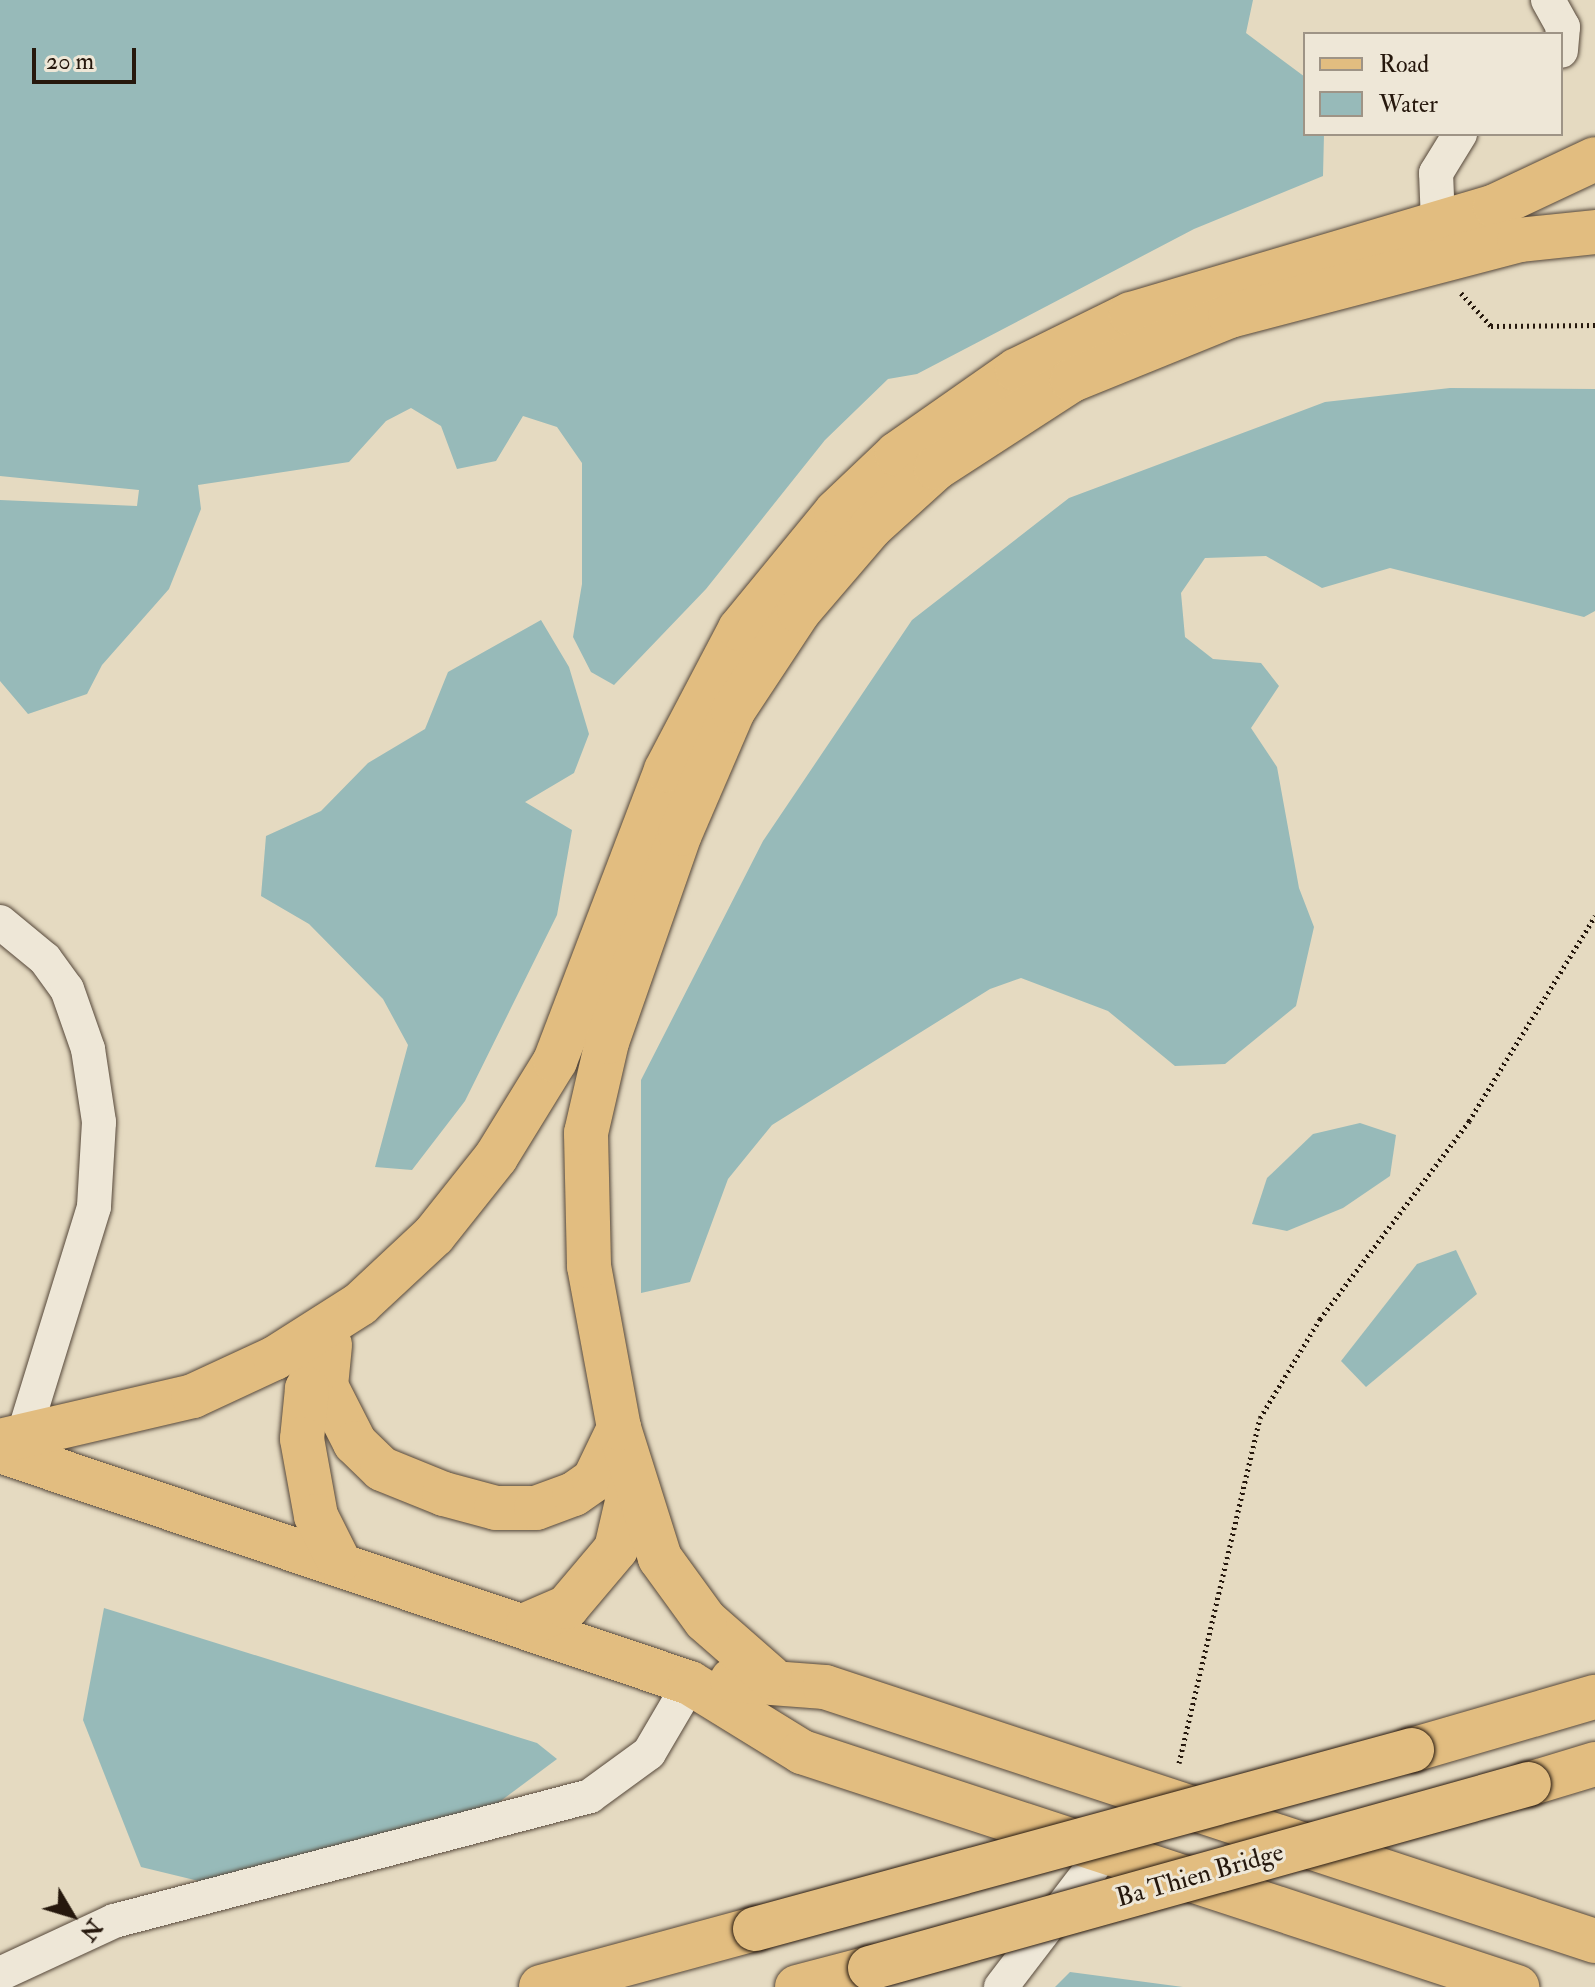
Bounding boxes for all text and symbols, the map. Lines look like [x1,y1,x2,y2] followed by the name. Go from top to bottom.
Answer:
[36,32,140,82] scale bar
[1303,32,1563,136] legend
[46,46,94,77] text: 20 m
[1379,49,1429,80] text: Road
[1379,89,1438,120] text: Water
[1113,1837,1287,1915] street label: Ba Thien Bridge
[32,1875,112,1955] north arrow
[74,1913,108,1946] text: N

